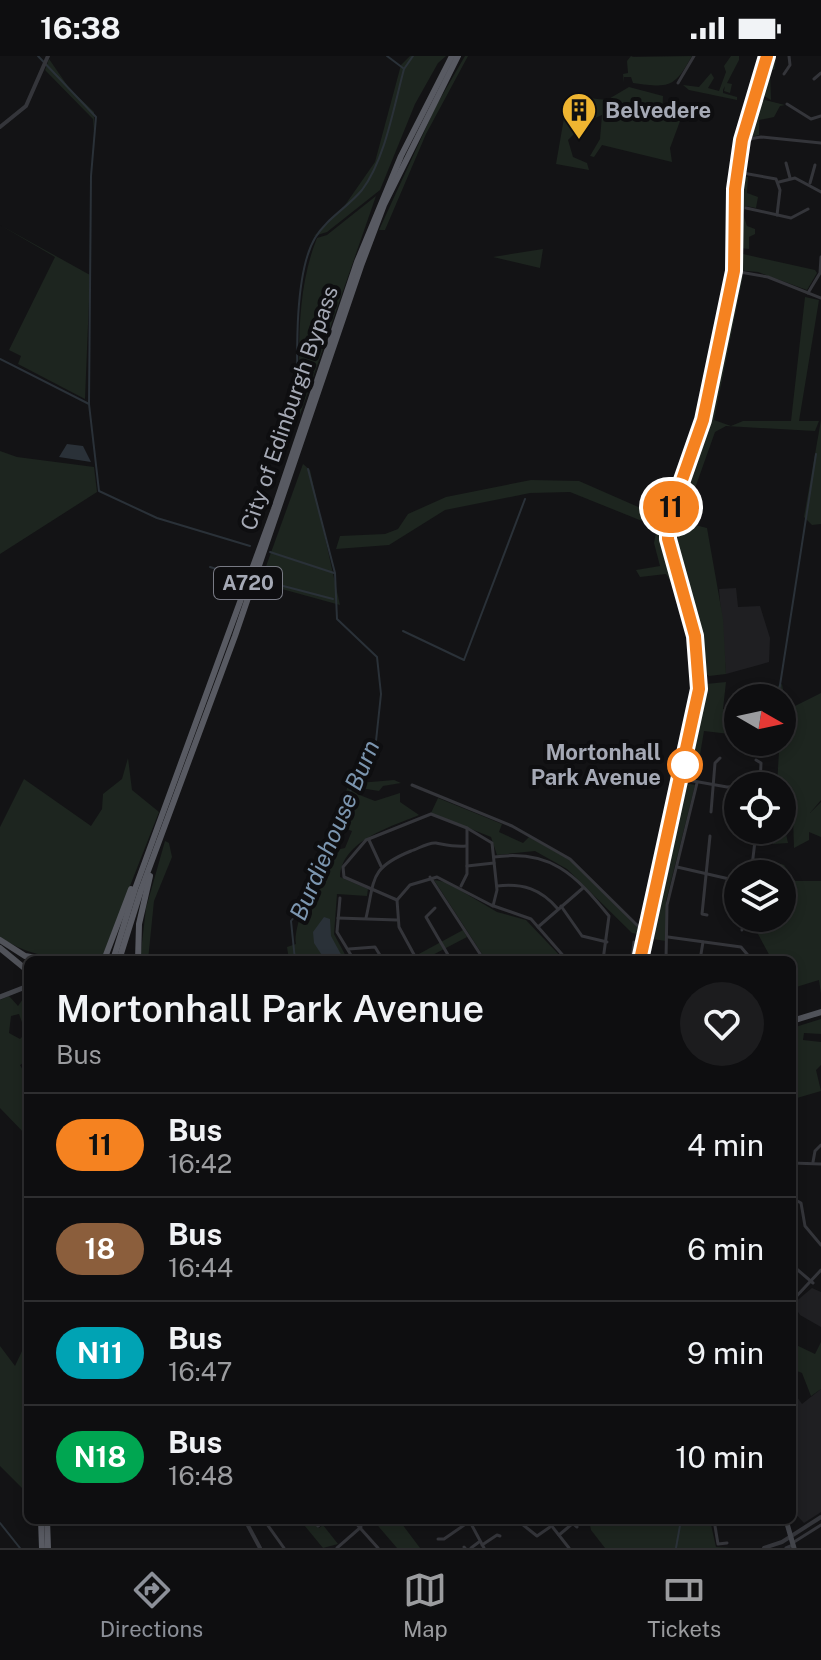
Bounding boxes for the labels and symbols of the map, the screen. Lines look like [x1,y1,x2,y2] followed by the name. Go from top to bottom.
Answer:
[560,91,598,141] building icon: Belvedere
[605,97,711,123] place label: Belvedere
[235,282,343,534] street label: City of Edinburgh Bypass
[635,481,707,533] line badge: 11
[214,567,282,599] road number: A720
[724,684,796,756] north arrow
[283,736,385,924] water label: Burdiehouse Burn
[531,739,661,790] place label: Mortonhall Park Avenue
[668,748,702,782] marker: Mortonhall Park Avenue

